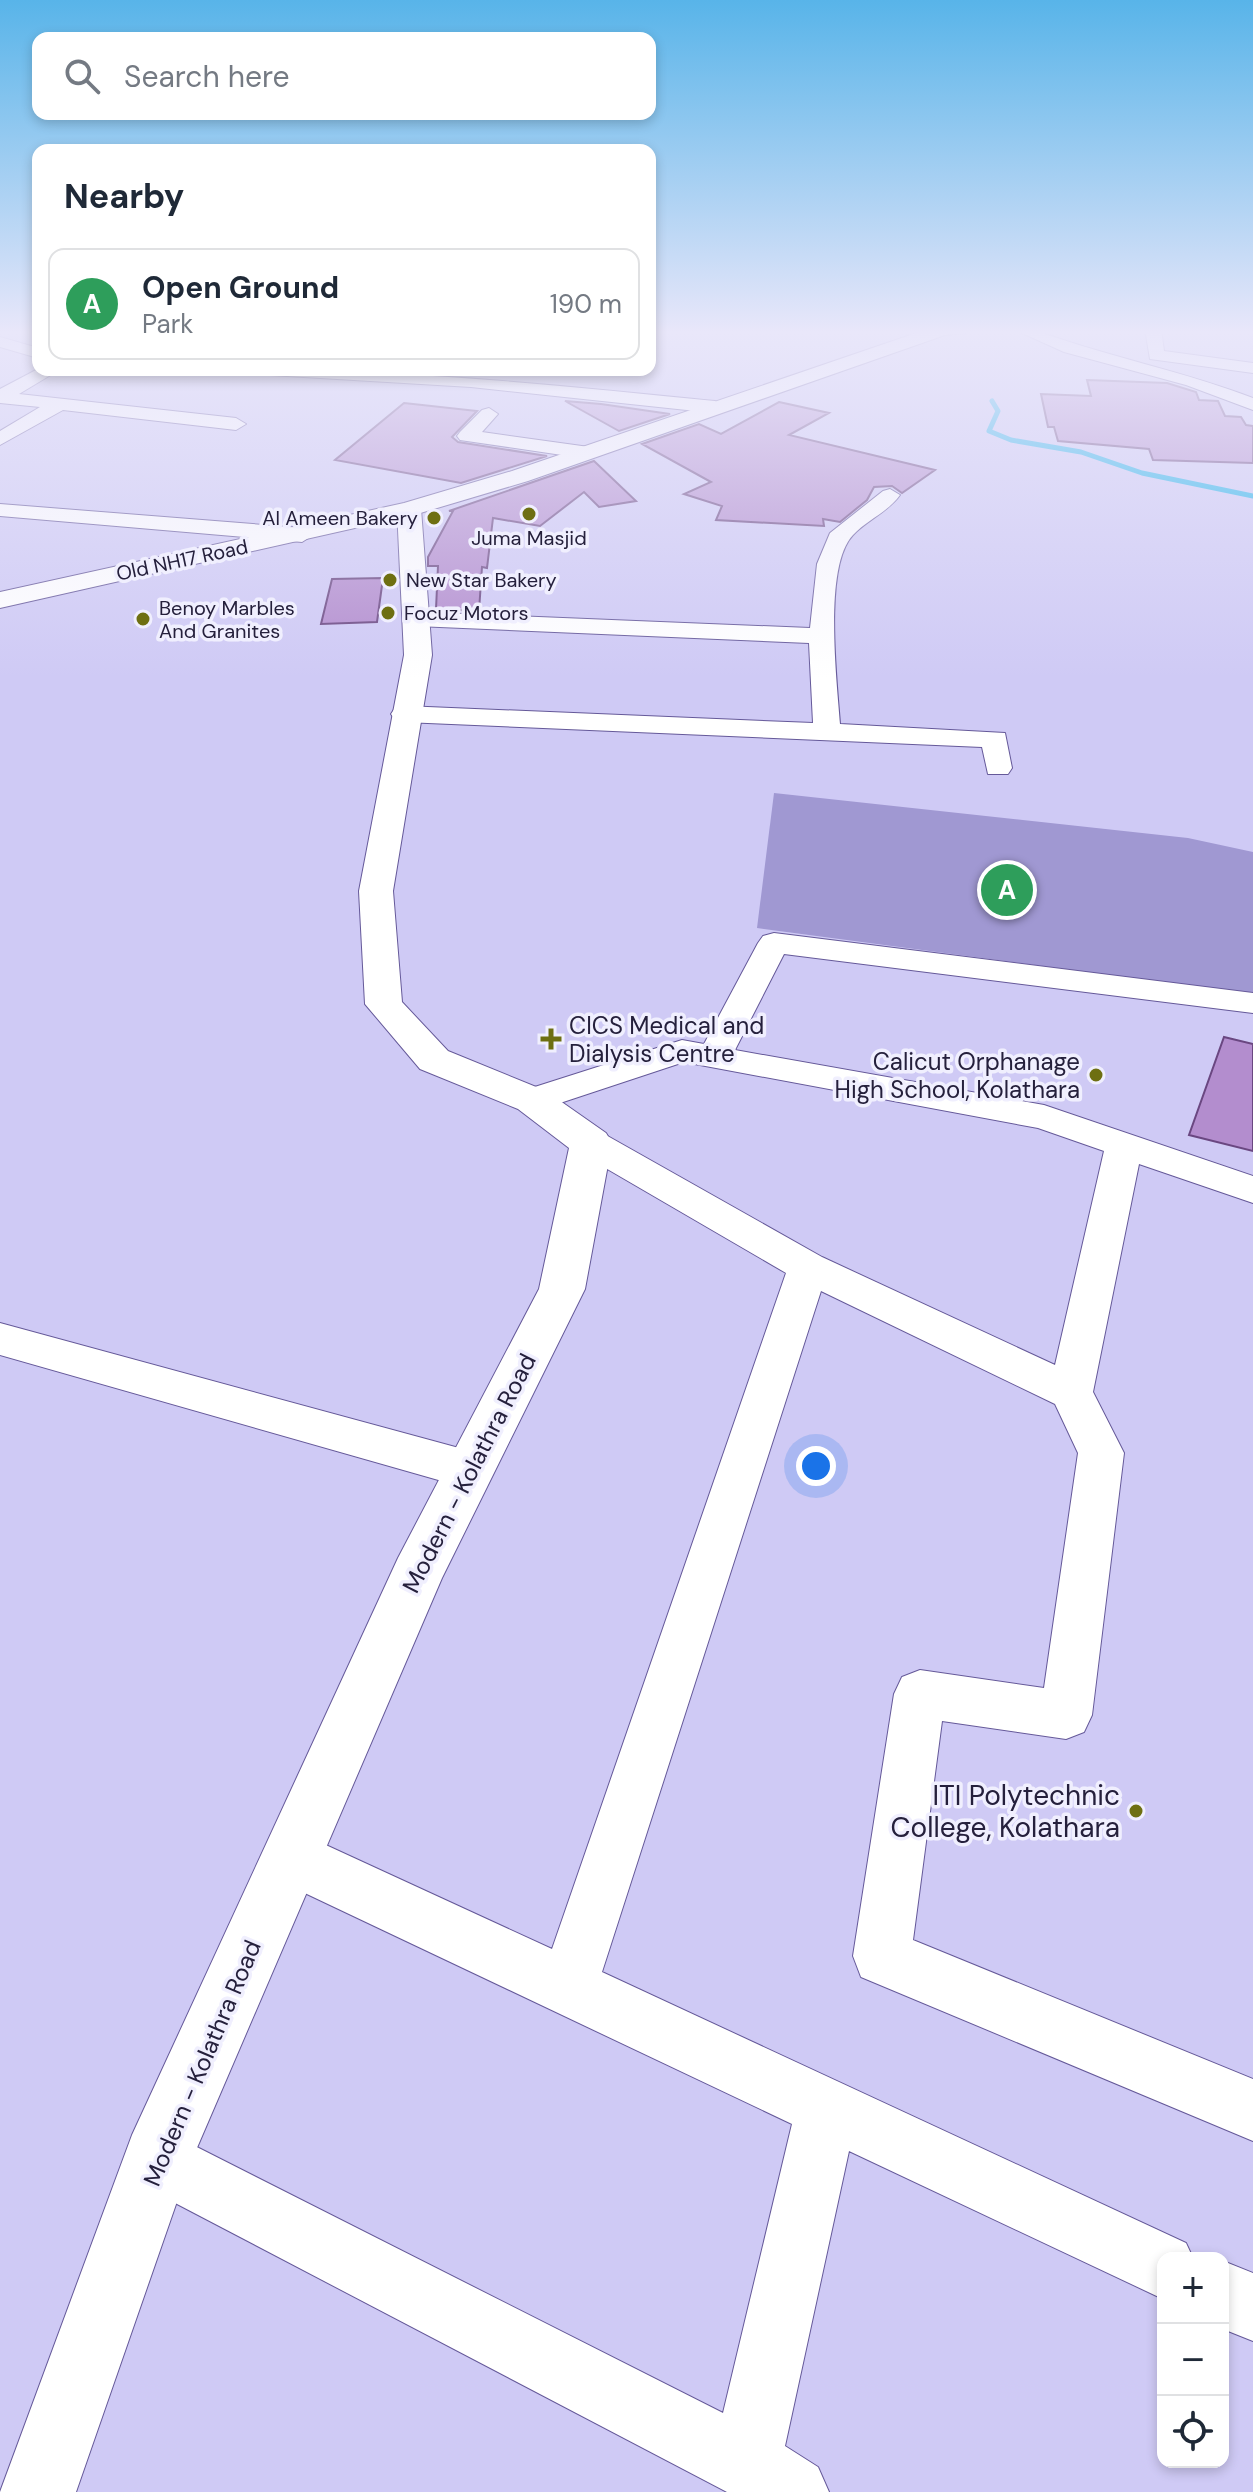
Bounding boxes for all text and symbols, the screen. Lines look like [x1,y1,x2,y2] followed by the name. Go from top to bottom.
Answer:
[32,32,656,120] search box
[60,54,104,98] icon: search
[124,57,290,96] text: Search here
[64,174,184,219] text: Nearby
[142,268,339,307] text: Open Ground
[83,287,101,321] text: A
[550,287,622,321] text: 190 m
[142,307,193,341] text: Park
[262,505,418,531] place label: Al Ameen Bakery
[520,505,538,523] marker: Juma Masjid
[425,509,443,527] marker: Al Ameen Bakery
[471,525,587,551] place label: Juma Masjid
[114,533,250,587] street label: Old NH17 Road
[406,567,557,593] place label: New Star Bakery
[381,571,399,589] marker: New Star Bakery
[159,595,295,644] place label: Benoy Marbles And Granites
[404,600,529,626] place label: Focuz Motors
[379,604,397,622] marker: Focuz Motors
[134,610,152,628] marker: Benoy Marbles And Granites
[981,860,1033,920] pin: A
[569,1010,764,1069] place label: CICS Medical and Dialysis Centre
[540,1028,562,1050] marker: CICS Medical and Dialysis Centre
[835,1046,1080,1105] place label: Calicut Orphanage High School, Kolathara
[1087,1066,1105,1084] marker: Calicut Orphanage High School, Kolathara
[395,1348,543,1598] street label: Modern - Kolathra Road
[796,1446,836,1486] your location
[890,1777,1120,1846] place label: ITI Polytechnic College, Kolathara
[1127,1802,1145,1820] marker: ITI Polytechnic College, Kolathara
[136,1935,268,2191] street label: Modern - Kolathra Road
[1157,2252,1229,2468] map controls
[1157,2252,1229,2324] button: +
[1157,2324,1229,2396] button: −
[1157,2396,1229,2468] button: locate

